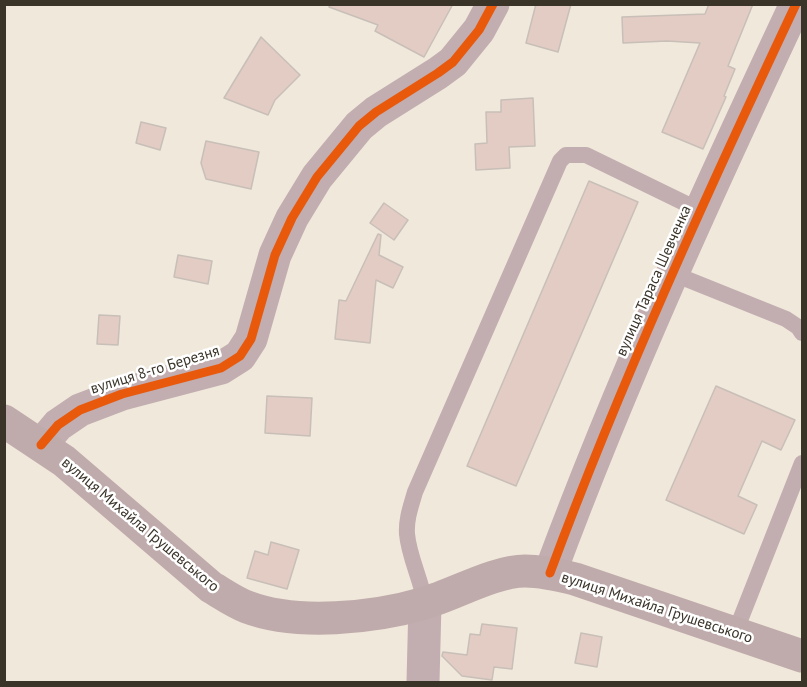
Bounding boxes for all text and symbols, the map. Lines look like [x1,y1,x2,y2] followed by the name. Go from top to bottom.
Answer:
[613,203,695,359] street label: вулиця Тараса Шевченка
[88,342,222,398] street label: вулиця 8-го Березня
[58,454,222,596] street label: вулиця Михайла Грушевського
[559,569,755,647] street label: вулиця Михайла Грушевського

